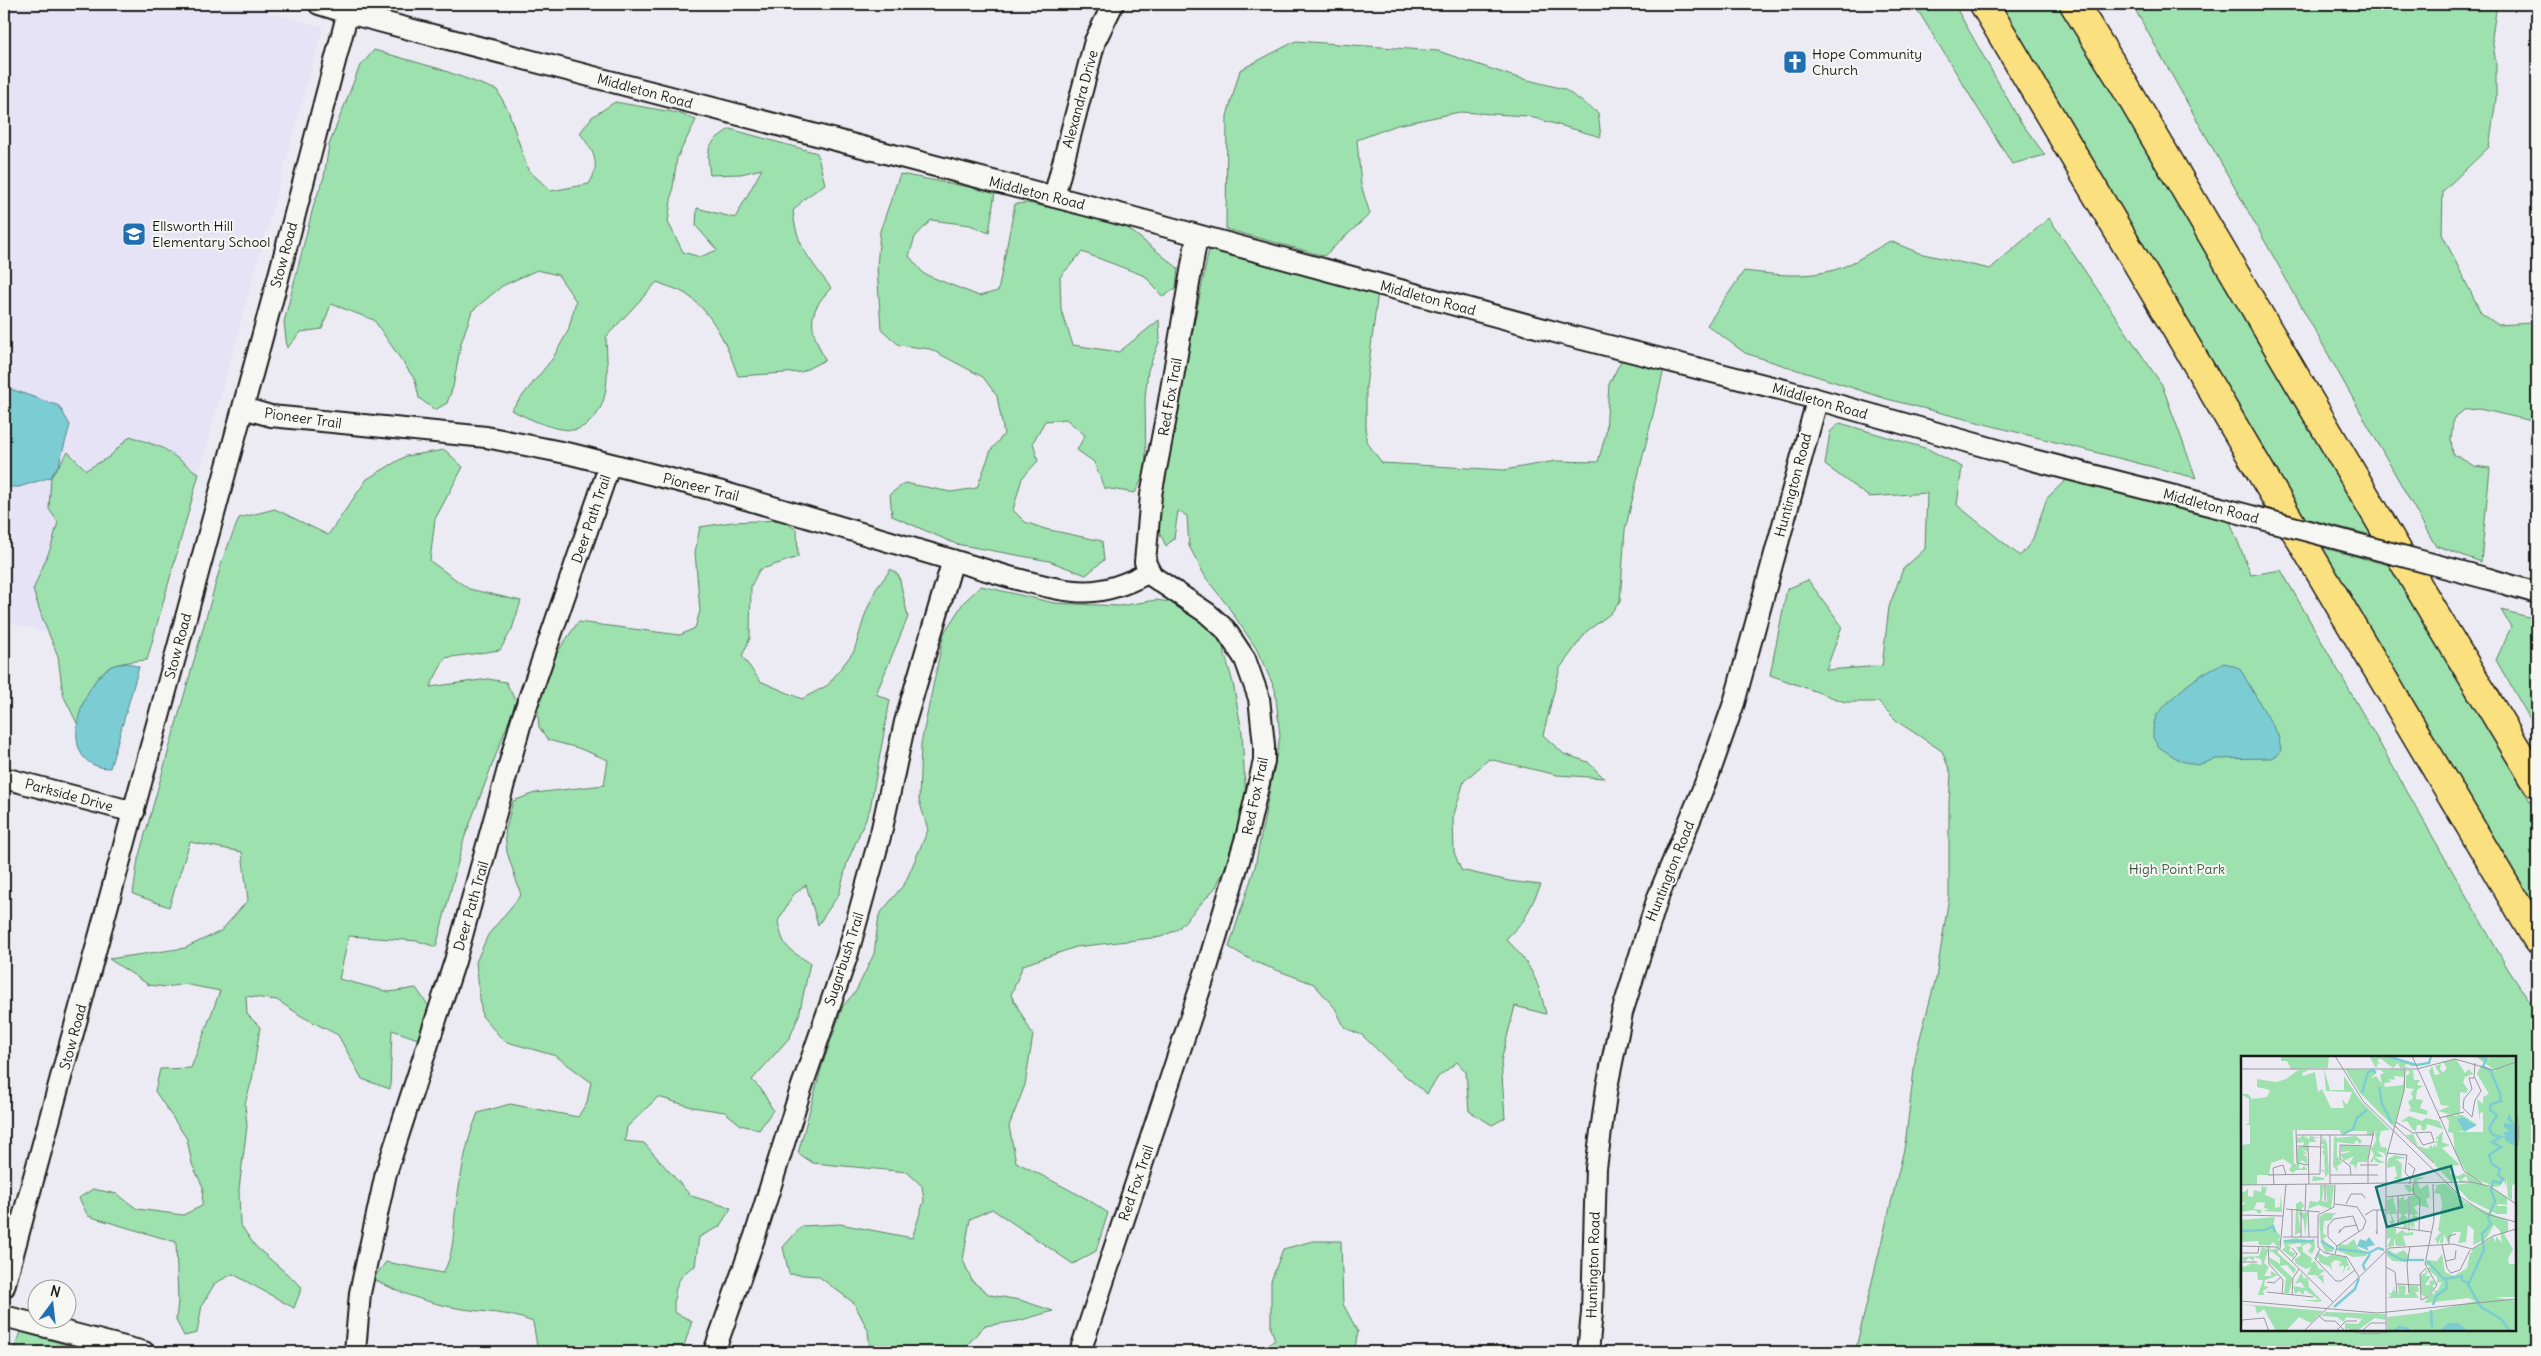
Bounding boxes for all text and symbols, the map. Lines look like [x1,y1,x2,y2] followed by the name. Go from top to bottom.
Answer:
[1812,45,1922,79] place label: Hope Community Church
[1058,48,1102,150] street label: Alexandra Drive
[1782,49,1808,75] church icon: Hope Community Church
[595,70,695,112] street label: Middleton Road
[987,172,1087,214] street label: Middleton Road
[152,217,270,251] place label: Ellsworth Hill Elementary School
[267,220,301,290] street label: Stow Road
[121,221,147,247] school or university icon: Ellsworth Hill Elementary School
[1378,277,1478,319] street label: Middleton Road
[1154,356,1186,438] street label: Red Fox Trail
[1770,379,1870,423] street label: Middleton Road
[263,404,343,432] street label: Pioneer Trail
[1770,431,1816,539] street label: Huntington Road
[661,469,741,505] street label: Pioneer Trail
[567,472,615,566] street label: Deer Path Trail
[2161,485,2261,527] street label: Middleton Road
[161,611,195,681] street label: Stow Road
[1238,755,1272,837] street label: Red Fox Trail
[23,775,115,815] street label: Parkside Drive
[1642,818,1698,924] street label: Huntington Road
[450,859,492,953] street label: Deer Path Trail
[2129,860,2225,878] park label: High Point Park
[820,910,868,1008] street label: Sugarbush Trail
[56,1002,90,1072] street label: Stow Road
[2241,1056,2516,1331] inset map
[1115,1143,1157,1223] street label: Red Fox Trail
[1582,1211,1604,1319] street label: Huntington Road
[28,1278,78,1328] north arrow
[48,1281,62,1301] text: N

